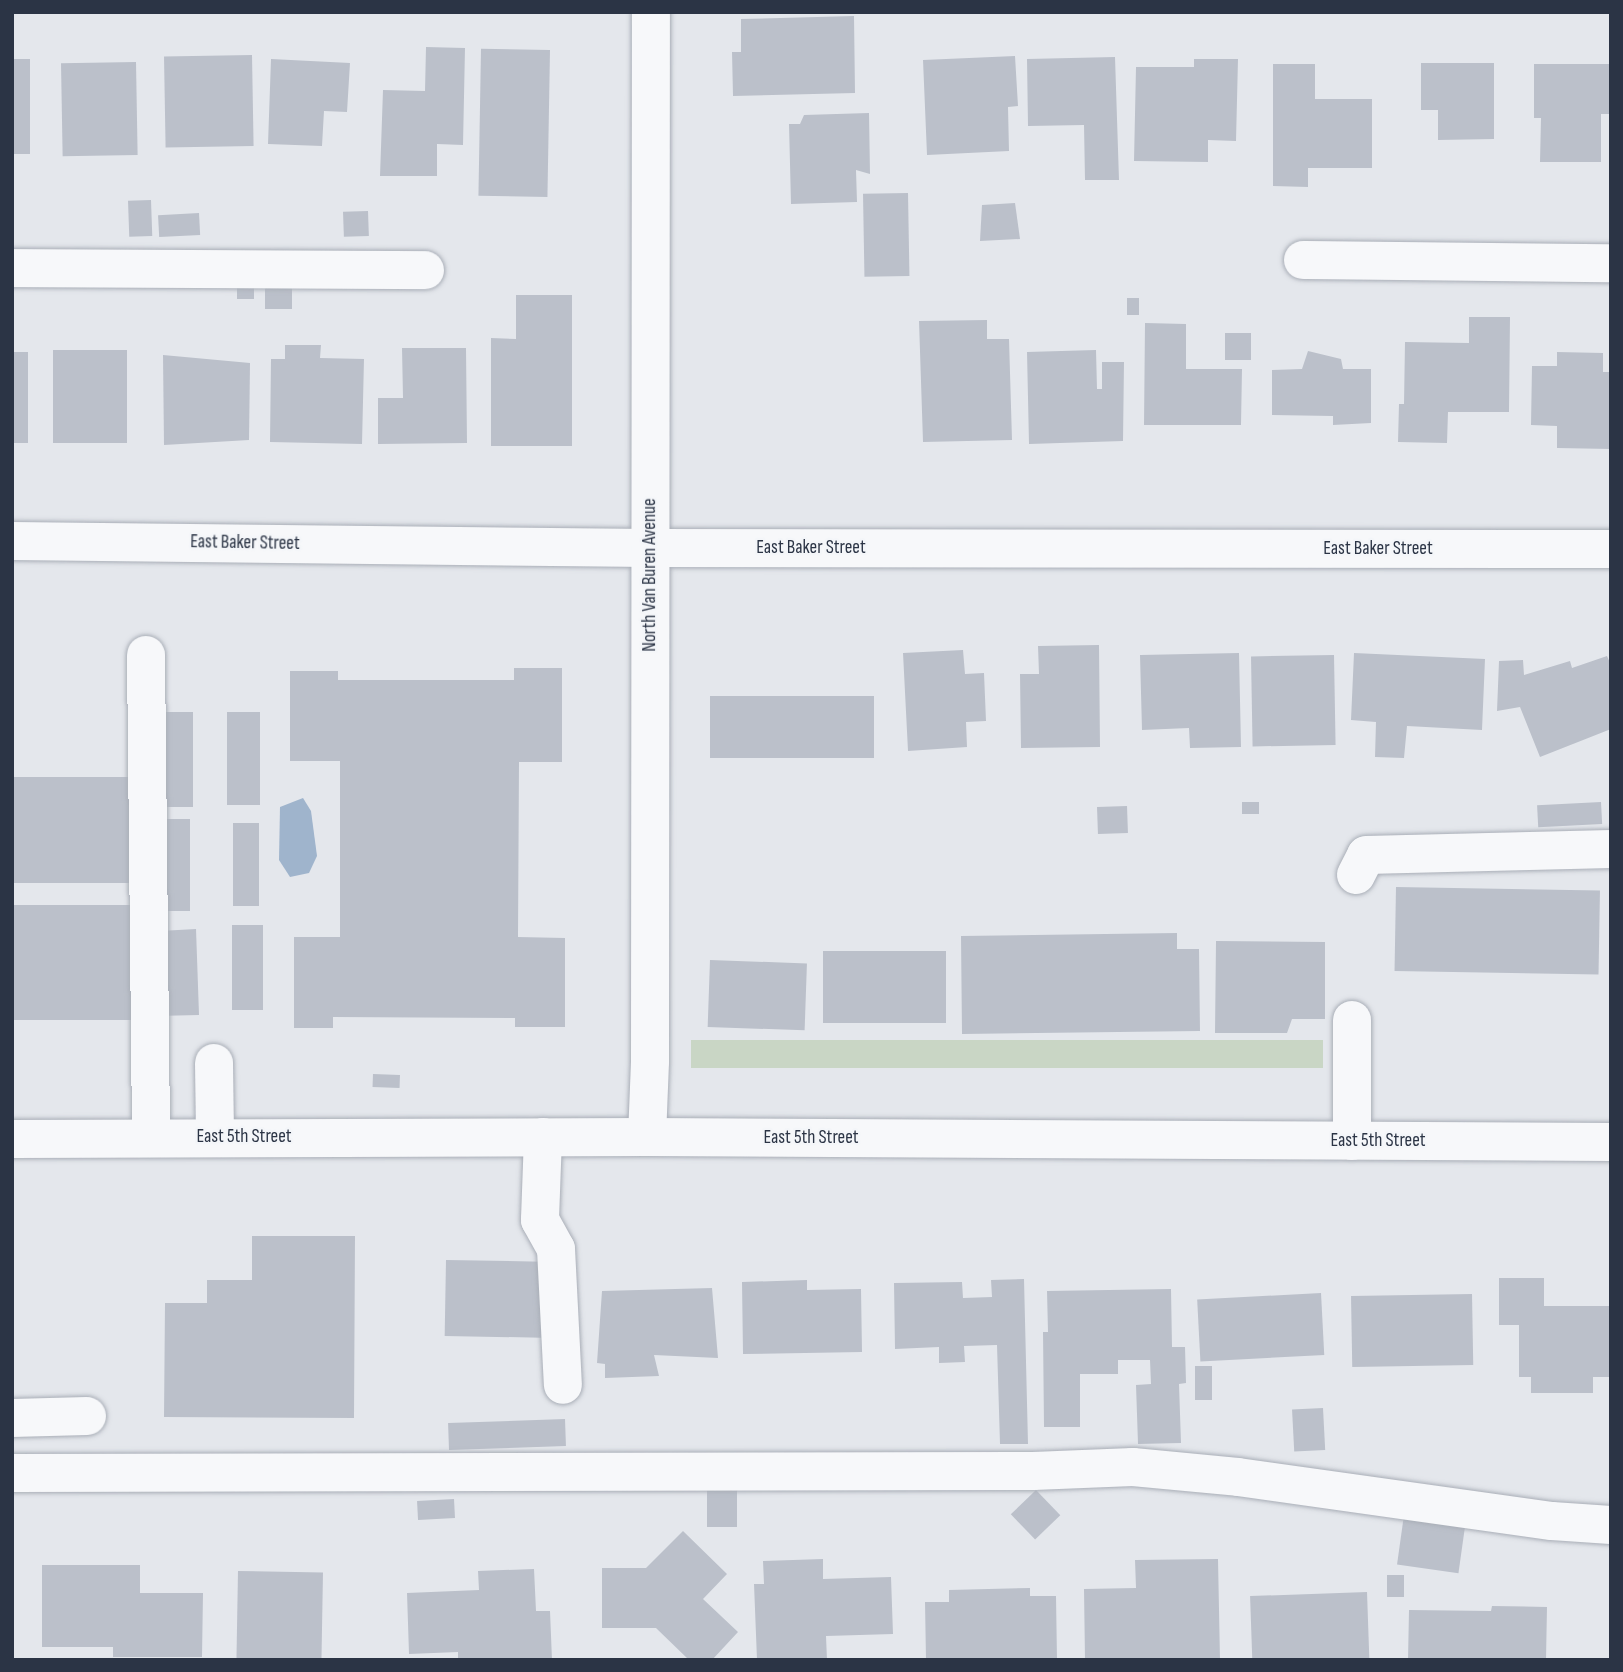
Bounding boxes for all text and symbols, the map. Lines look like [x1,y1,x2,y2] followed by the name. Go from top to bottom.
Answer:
[639,498,661,652] street label: North Van Buren Avenue
[190,531,300,555] street label: East Baker Street
[756,537,866,559] street label: East Baker Street
[1323,538,1433,560] street label: East Baker Street
[196,1126,292,1148] street label: East 5th Street
[763,1127,859,1149] street label: East 5th Street
[1330,1130,1426,1152] street label: East 5th Street

